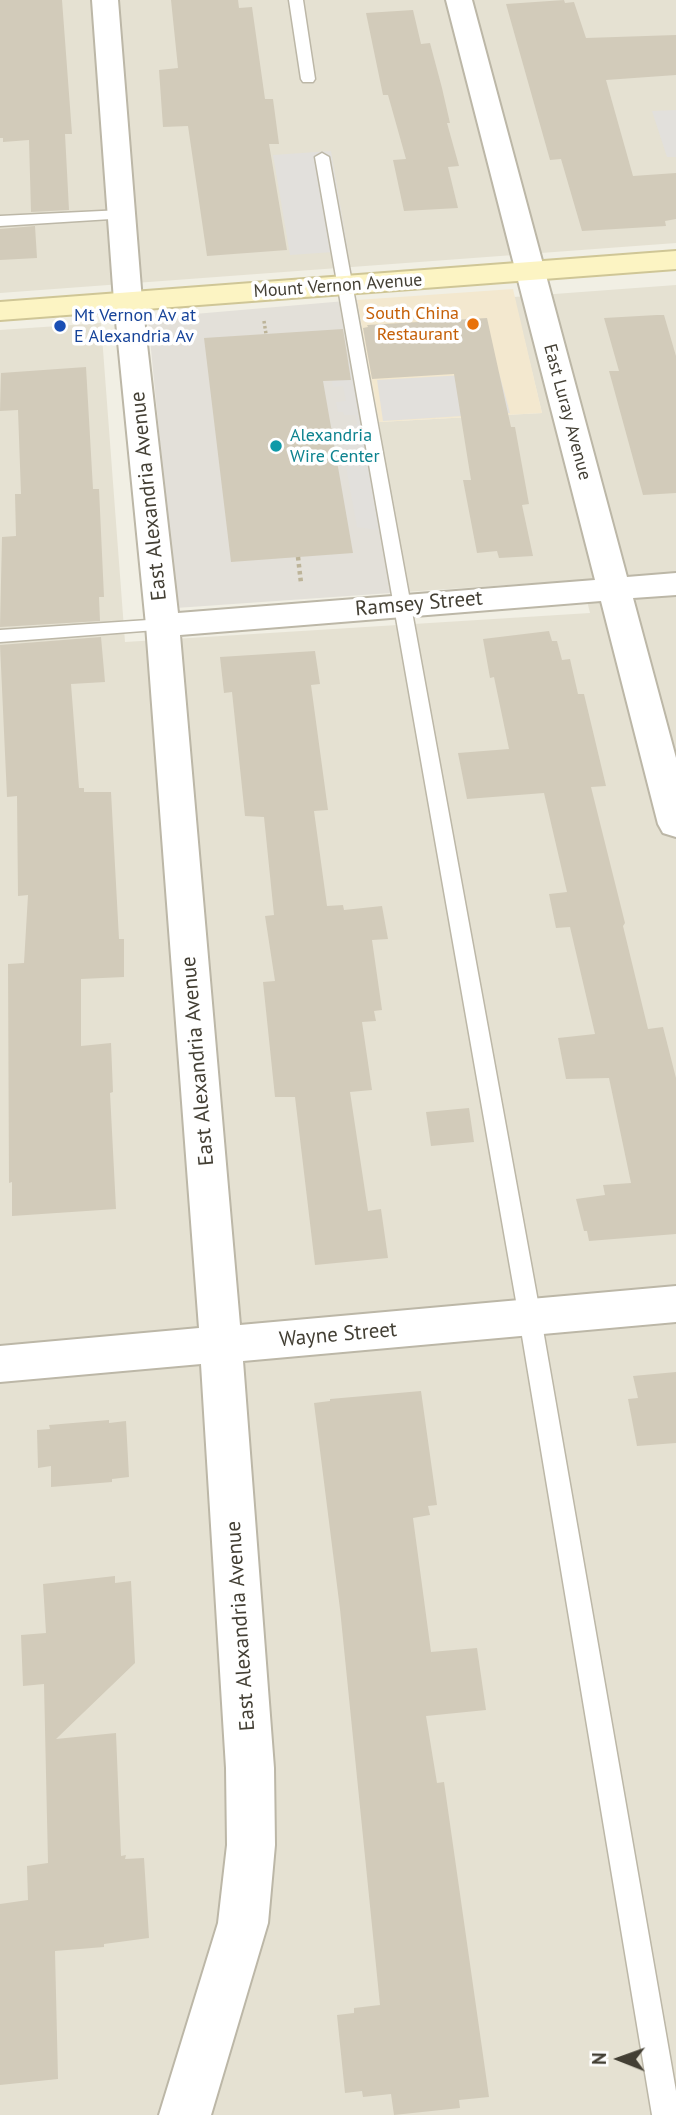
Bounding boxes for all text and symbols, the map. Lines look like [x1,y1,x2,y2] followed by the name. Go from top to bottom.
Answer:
[253,269,423,303] street label: Mount Vernon Avenue
[366,303,459,346] place label: South China Restaurant
[74,305,196,348] place label: Mt Vernon Av at E Alexandria Av
[465,316,481,332] marker: South China Restaurant
[52,318,68,334] marker: Mt Vernon Av at E Alexandria Av
[538,342,596,482] street label: East Luray Avenue
[125,390,173,602] street label: East Alexandria Avenue
[290,425,380,467] place label: Alexandria Wire Center
[268,438,284,454] marker: Alexandria Wire Center
[354,586,484,622] street label: Ramsey Street
[176,955,220,1167] street label: East Alexandria Avenue
[278,1317,398,1353] street label: Wayne Street
[221,1520,261,1732] street label: East Alexandria Avenue
[585,2024,655,2094] north arrow
[587,2052,611,2065] text: N

